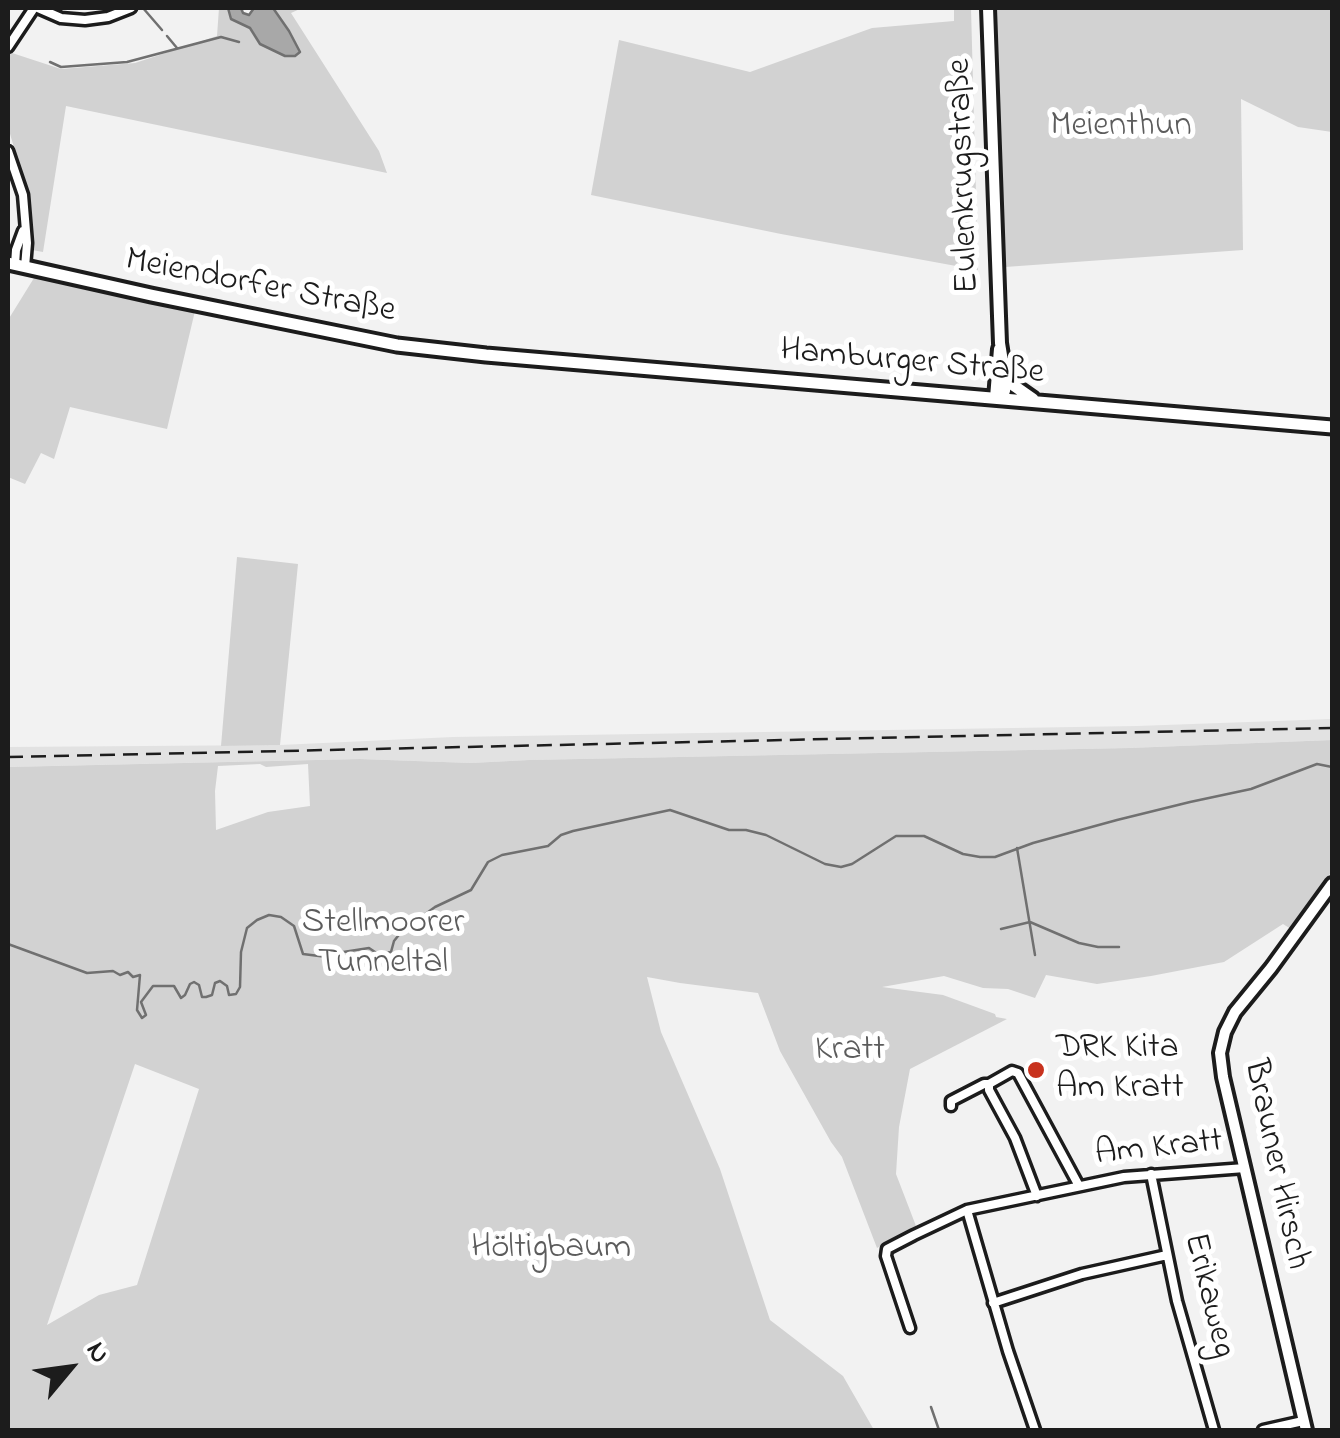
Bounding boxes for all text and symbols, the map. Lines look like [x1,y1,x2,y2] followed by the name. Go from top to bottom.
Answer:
[941,58,991,294] street label: Eulenkrugstraße
[1050,107,1192,149] park label: Meienthun
[121,241,399,335] street label: Meiendorfer Straße
[778,332,1046,396] street label: Hamburger Straße
[302,904,464,986] park label: Stellmoorer Tunneltal
[1056,1029,1184,1111] place label: DRK Kita Am Kratt
[815,1031,885,1073] park label: Kratt
[1231,1056,1317,1274] street label: Brauner Hirsch
[1025,1059,1047,1081] marker: DRK Kita Am Kratt
[1093,1122,1225,1178] street label: Am Kratt
[471,1229,631,1271] park label: Höltigbaum
[1171,1229,1243,1363] street label: Erikaweg
[20,1318,120,1418] north arrow
[74,1335,119,1371] text: N

